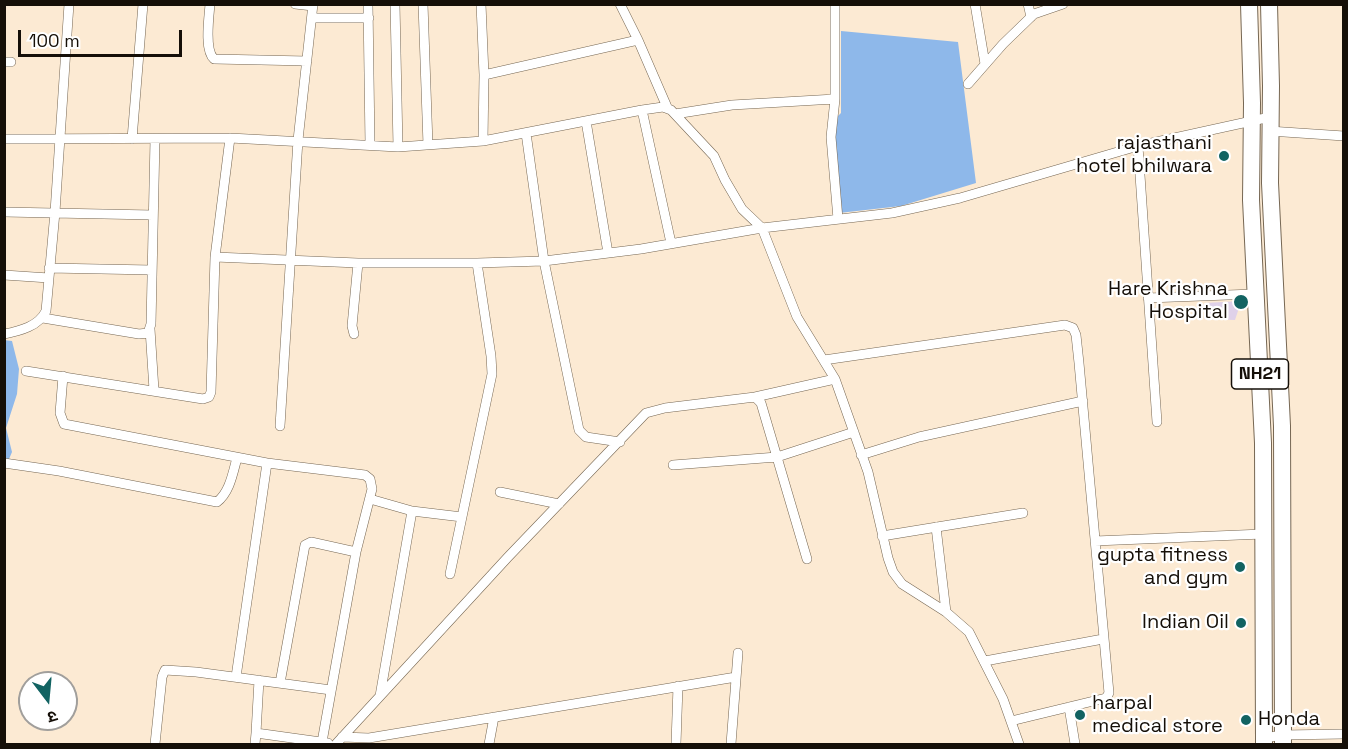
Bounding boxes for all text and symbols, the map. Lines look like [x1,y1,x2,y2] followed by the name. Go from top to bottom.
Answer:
[21,18,184,56] scale bar
[29,29,80,52] text: 100 m
[1076,132,1212,179] place label: rajasthani hotel bhilwara
[1217,149,1231,163] marker: rajasthani hotel bhilwara
[1108,278,1228,325] place label: Hare Krishna Hospital
[1232,293,1250,311] marker: Hare Krishna Hospital
[1232,359,1288,389] road number: NH21
[1097,544,1228,591] place label: gupta fitness and gym
[1233,560,1247,574] marker: gupta fitness and gym
[1142,611,1229,635] place label: Indian Oil
[1234,616,1248,630] marker: Indian Oil
[18,671,78,731] north arrow
[1092,692,1223,739] place label: harpal medical store
[45,705,60,728] text: उ
[1073,708,1087,722] marker: harpal medical store
[1258,708,1320,732] place label: Honda
[1239,713,1253,727] marker: Honda

